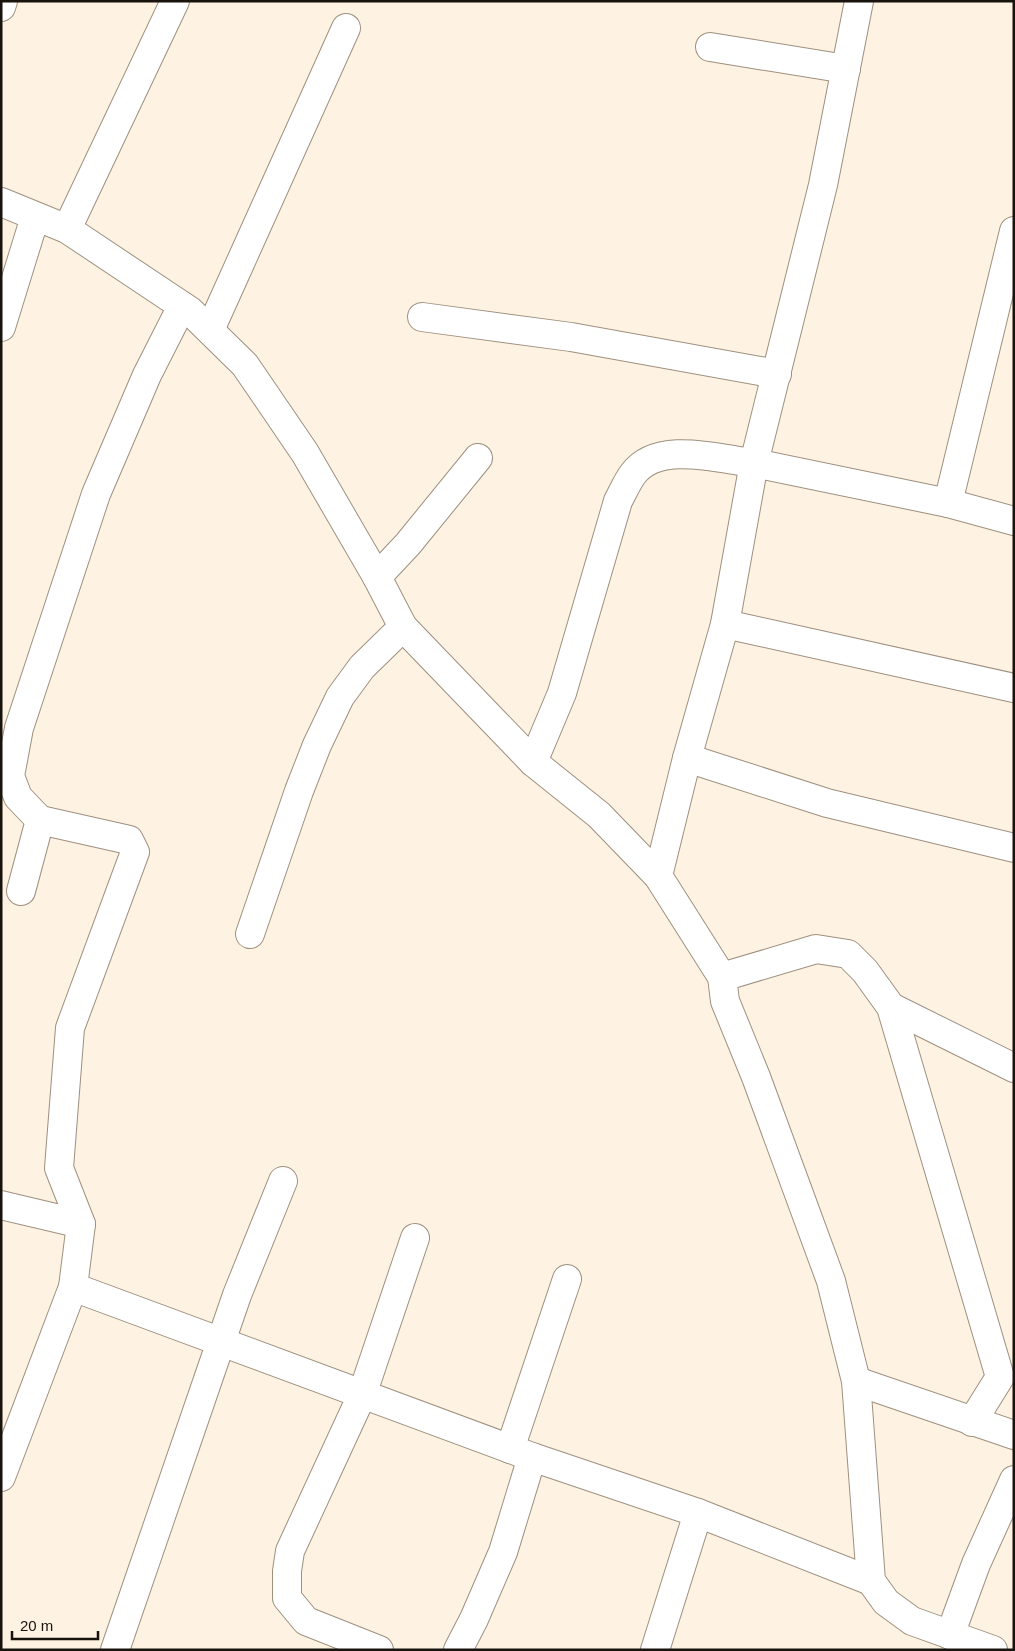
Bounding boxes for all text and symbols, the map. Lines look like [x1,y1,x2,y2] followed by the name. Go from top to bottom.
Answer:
[12,1608,99,1640] scale bar
[20,1617,53,1634] text: 20 m

